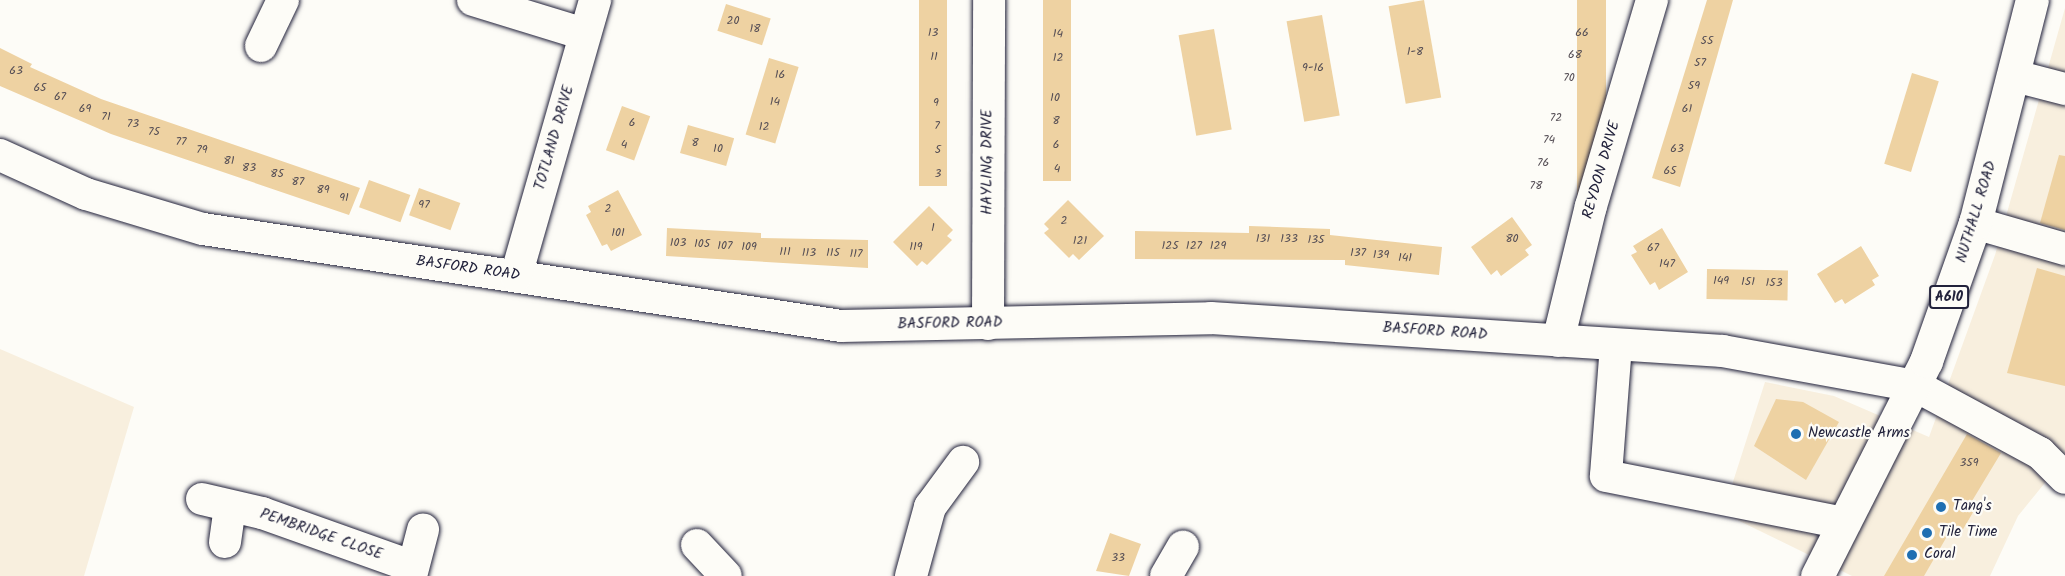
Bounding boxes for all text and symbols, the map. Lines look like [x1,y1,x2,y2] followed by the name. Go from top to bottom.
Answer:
[727,14,739,28] house number: 20
[750,22,760,36] house number: 18
[928,26,938,40] house number: 13
[1575,26,1589,40] house number: 66
[1053,27,1063,41] house number: 14
[1701,34,1713,48] house number: 55
[1407,45,1423,59] house number: 1-8
[1568,48,1582,62] house number: 68
[930,50,938,64] house number: 11
[1053,51,1063,65] house number: 12
[1694,56,1706,70] house number: 57
[1302,61,1324,75] house number: 9-16
[9,64,23,78] house number: 63
[775,68,785,82] house number: 16
[1563,71,1575,85] house number: 70
[1688,79,1700,93] house number: 59
[33,81,47,95] house number: 65
[531,83,579,193] street label: TOTLAND DRIVE
[54,90,66,104] house number: 67
[1050,91,1060,105] house number: 10
[770,95,780,109] house number: 14
[933,96,939,110] house number: 9
[79,102,91,116] house number: 69
[1682,102,1692,116] house number: 61
[979,109,997,215] street label: HAYLING DRIVE
[101,110,111,124] house number: 71
[1550,111,1562,125] house number: 72
[1052,114,1060,128] house number: 8
[629,116,635,130] house number: 6
[127,117,139,131] house number: 73
[934,119,940,133] house number: 7
[1579,119,1625,221] street label: REYDON DRIVE
[759,120,769,134] house number: 12
[148,125,160,139] house number: 75
[1543,133,1555,147] house number: 74
[175,135,187,149] house number: 77
[691,136,699,150] house number: 8
[621,138,627,152] house number: 4
[1053,138,1059,152] house number: 6
[713,142,723,156] house number: 10
[1670,142,1684,156] house number: 63
[196,143,208,157] house number: 79
[935,143,941,157] house number: 5
[224,154,234,168] house number: 81
[1537,156,1549,170] house number: 76
[1953,159,2001,265] street label: NUTHALL ROAD
[242,161,256,175] house number: 83
[1054,162,1060,176] house number: 4
[1663,164,1677,178] house number: 65
[270,167,284,181] house number: 85
[935,167,941,181] house number: 3
[292,175,304,189] house number: 87
[1530,179,1542,193] house number: 78
[316,183,330,197] house number: 89
[339,191,349,205] house number: 91
[418,198,430,212] house number: 97
[605,202,611,216] house number: 2
[1061,214,1067,228] house number: 2
[931,221,935,235] house number: 1
[611,226,625,240] house number: 101
[1256,232,1270,246] house number: 131
[1280,232,1298,246] house number: 133
[1505,232,1519,246] house number: 80
[1307,233,1325,247] house number: 135
[1073,234,1087,248] house number: 121
[670,236,686,250] house number: 103
[694,237,710,251] house number: 105
[717,239,733,253] house number: 107
[1161,239,1179,253] house number: 125
[1186,239,1202,253] house number: 127
[1210,239,1226,253] house number: 129
[741,240,757,254] house number: 109
[909,240,923,254] house number: 119
[1647,241,1659,255] house number: 67
[779,245,791,259] house number: 111
[802,246,816,260] house number: 113
[826,246,840,260] house number: 115
[1350,246,1366,260] house number: 137
[849,247,863,261] house number: 117
[1373,248,1389,262] house number: 139
[1398,251,1412,265] house number: 141
[415,253,521,285] street label: BASFORD ROAD
[1659,257,1675,271] house number: 147
[1713,274,1729,288] house number: 149
[1741,275,1755,289] house number: 151
[1765,276,1783,290] house number: 153
[1928,286,1970,308] road number: A610
[897,314,1003,334] street label: BASFORD ROAD
[1382,319,1488,345] street label: BASFORD ROAD
[1808,425,1910,443] place label: Newcastle Arms
[1789,427,1803,441] marker: Newcastle Arms
[1959,456,1979,470] house number: 359
[1953,498,1992,516] place label: Tang's
[1934,500,1948,514] marker: Tang's
[257,506,385,564] street label: PEMBRIDGE CLOSE
[1939,524,1997,542] place label: Tile Time
[1920,526,1934,540] marker: Tile Time
[1924,546,1955,564] place label: Coral
[1905,548,1919,562] marker: Coral
[1111,551,1125,565] house number: 33

